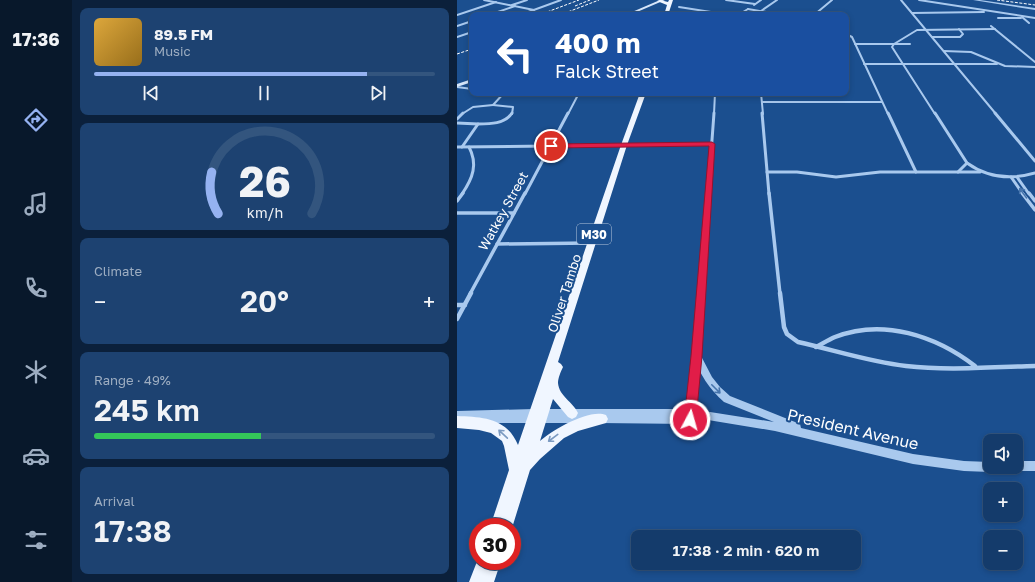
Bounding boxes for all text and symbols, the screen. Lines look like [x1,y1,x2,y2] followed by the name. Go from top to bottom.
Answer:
[154,25,213,43] text: 89.5 FM
[555,26,640,59] text: 400 m
[12,28,60,50] text: 17:36
[489,28,541,80] icon: left
[154,43,191,59] text: Music
[555,60,659,82] text: Falck Street
[140,82,162,104] icon: previous
[253,82,275,104] icon: pause
[367,82,389,104] icon: next
[22,106,50,134] icon: directions
[534,129,568,163] pin
[540,135,562,157] icon: arrive
[239,156,290,206] text: 26
[475,169,531,253] street label: Watkey Street
[1019,188,1027,199] one-way arrow
[22,190,50,218] icon: music
[246,204,283,221] text: km/h
[577,224,611,244] road number: M30
[544,252,584,334] street label: Oliver Tambo
[94,263,142,279] text: Climate
[22,274,50,302] icon: phone
[240,283,289,319] text: 20°
[94,288,106,315] text: −
[423,288,435,315] text: +
[22,358,50,386] icon: climate
[94,372,171,388] text: Range · 49%
[711,384,721,394] one-way arrow
[94,392,200,428] text: 245 km
[669,399,711,441] position arrow
[785,404,921,454] street label: President Avenue
[498,429,508,439] one-way arrow
[548,433,559,442] one-way arrow
[983,434,1023,570] map controls
[983,434,1023,474] button: sound
[22,442,50,470] icon: car
[983,482,1023,522] button: +
[94,493,135,509] text: Arrival
[94,513,172,549] text: 17:38
[469,518,521,570] speed limit sign: 30
[22,526,50,554] icon: filters
[983,530,1023,570] button: −
[673,541,819,559] text: 17:38 · 2 min · 620 m

